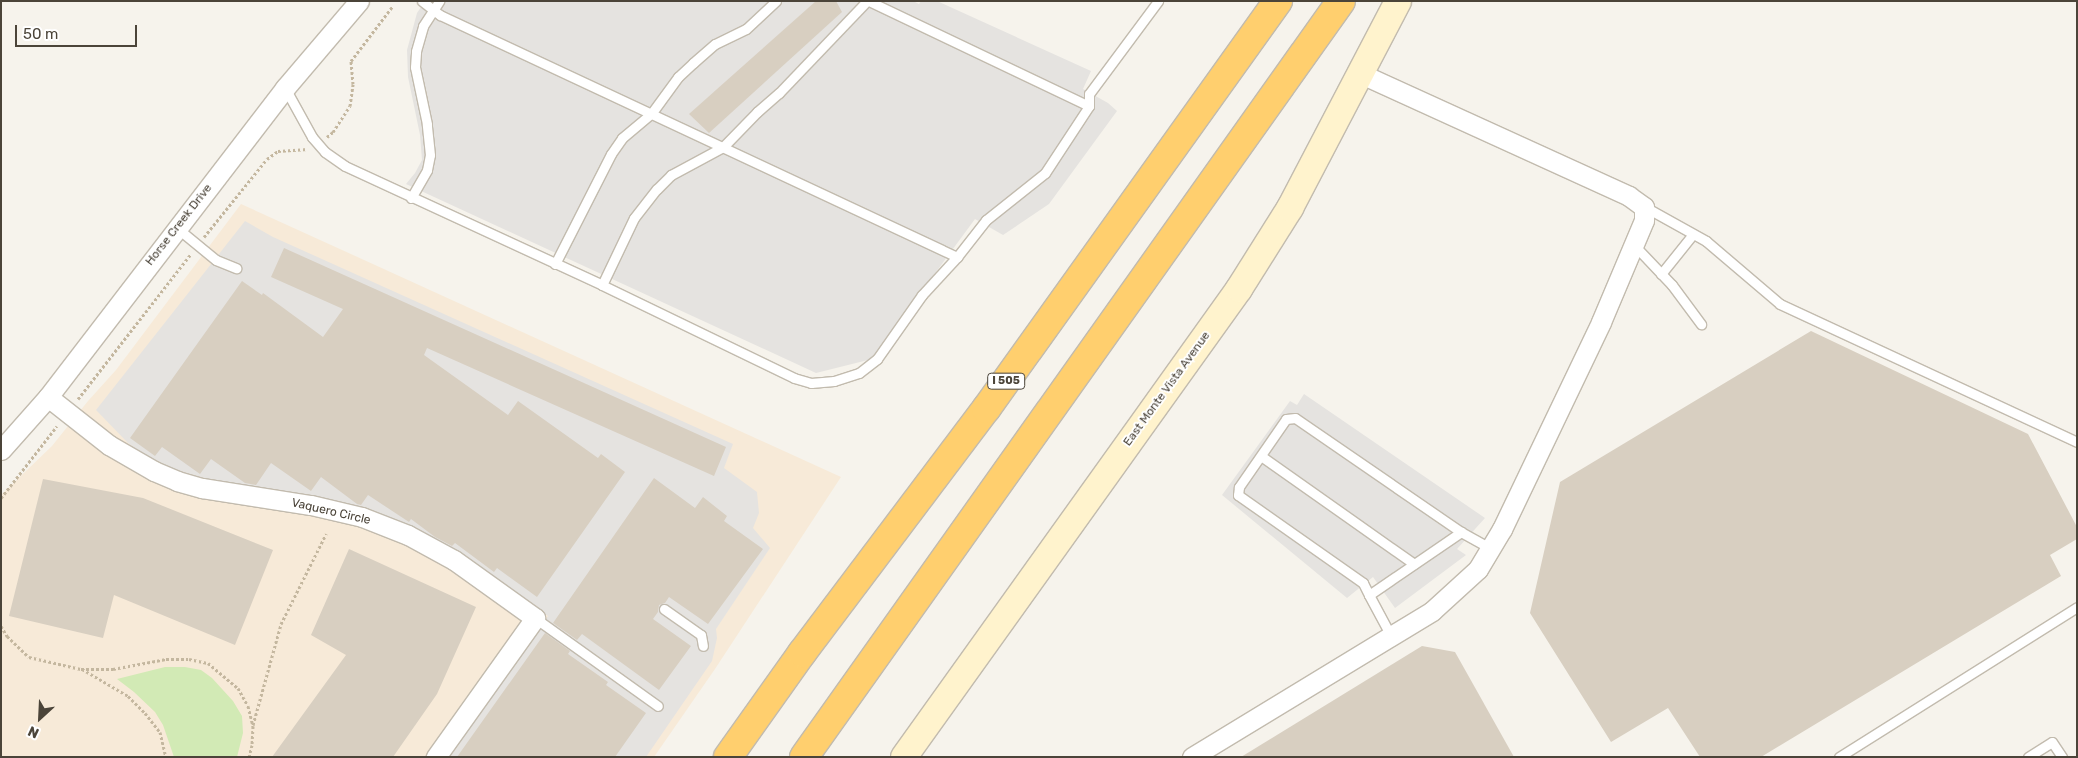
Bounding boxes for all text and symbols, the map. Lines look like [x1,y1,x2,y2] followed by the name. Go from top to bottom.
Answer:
[18,15,140,47] scale bar
[23,25,58,43] text: 50 m
[143,181,215,269] street label: Horse Creek Drive
[1120,329,1214,449] street label: East Monte Vista Avenue
[986,372,1026,390] road number: I 505
[290,496,372,528] street label: Vaquero Circle
[15,693,65,743] north arrow
[25,722,42,742] text: N

